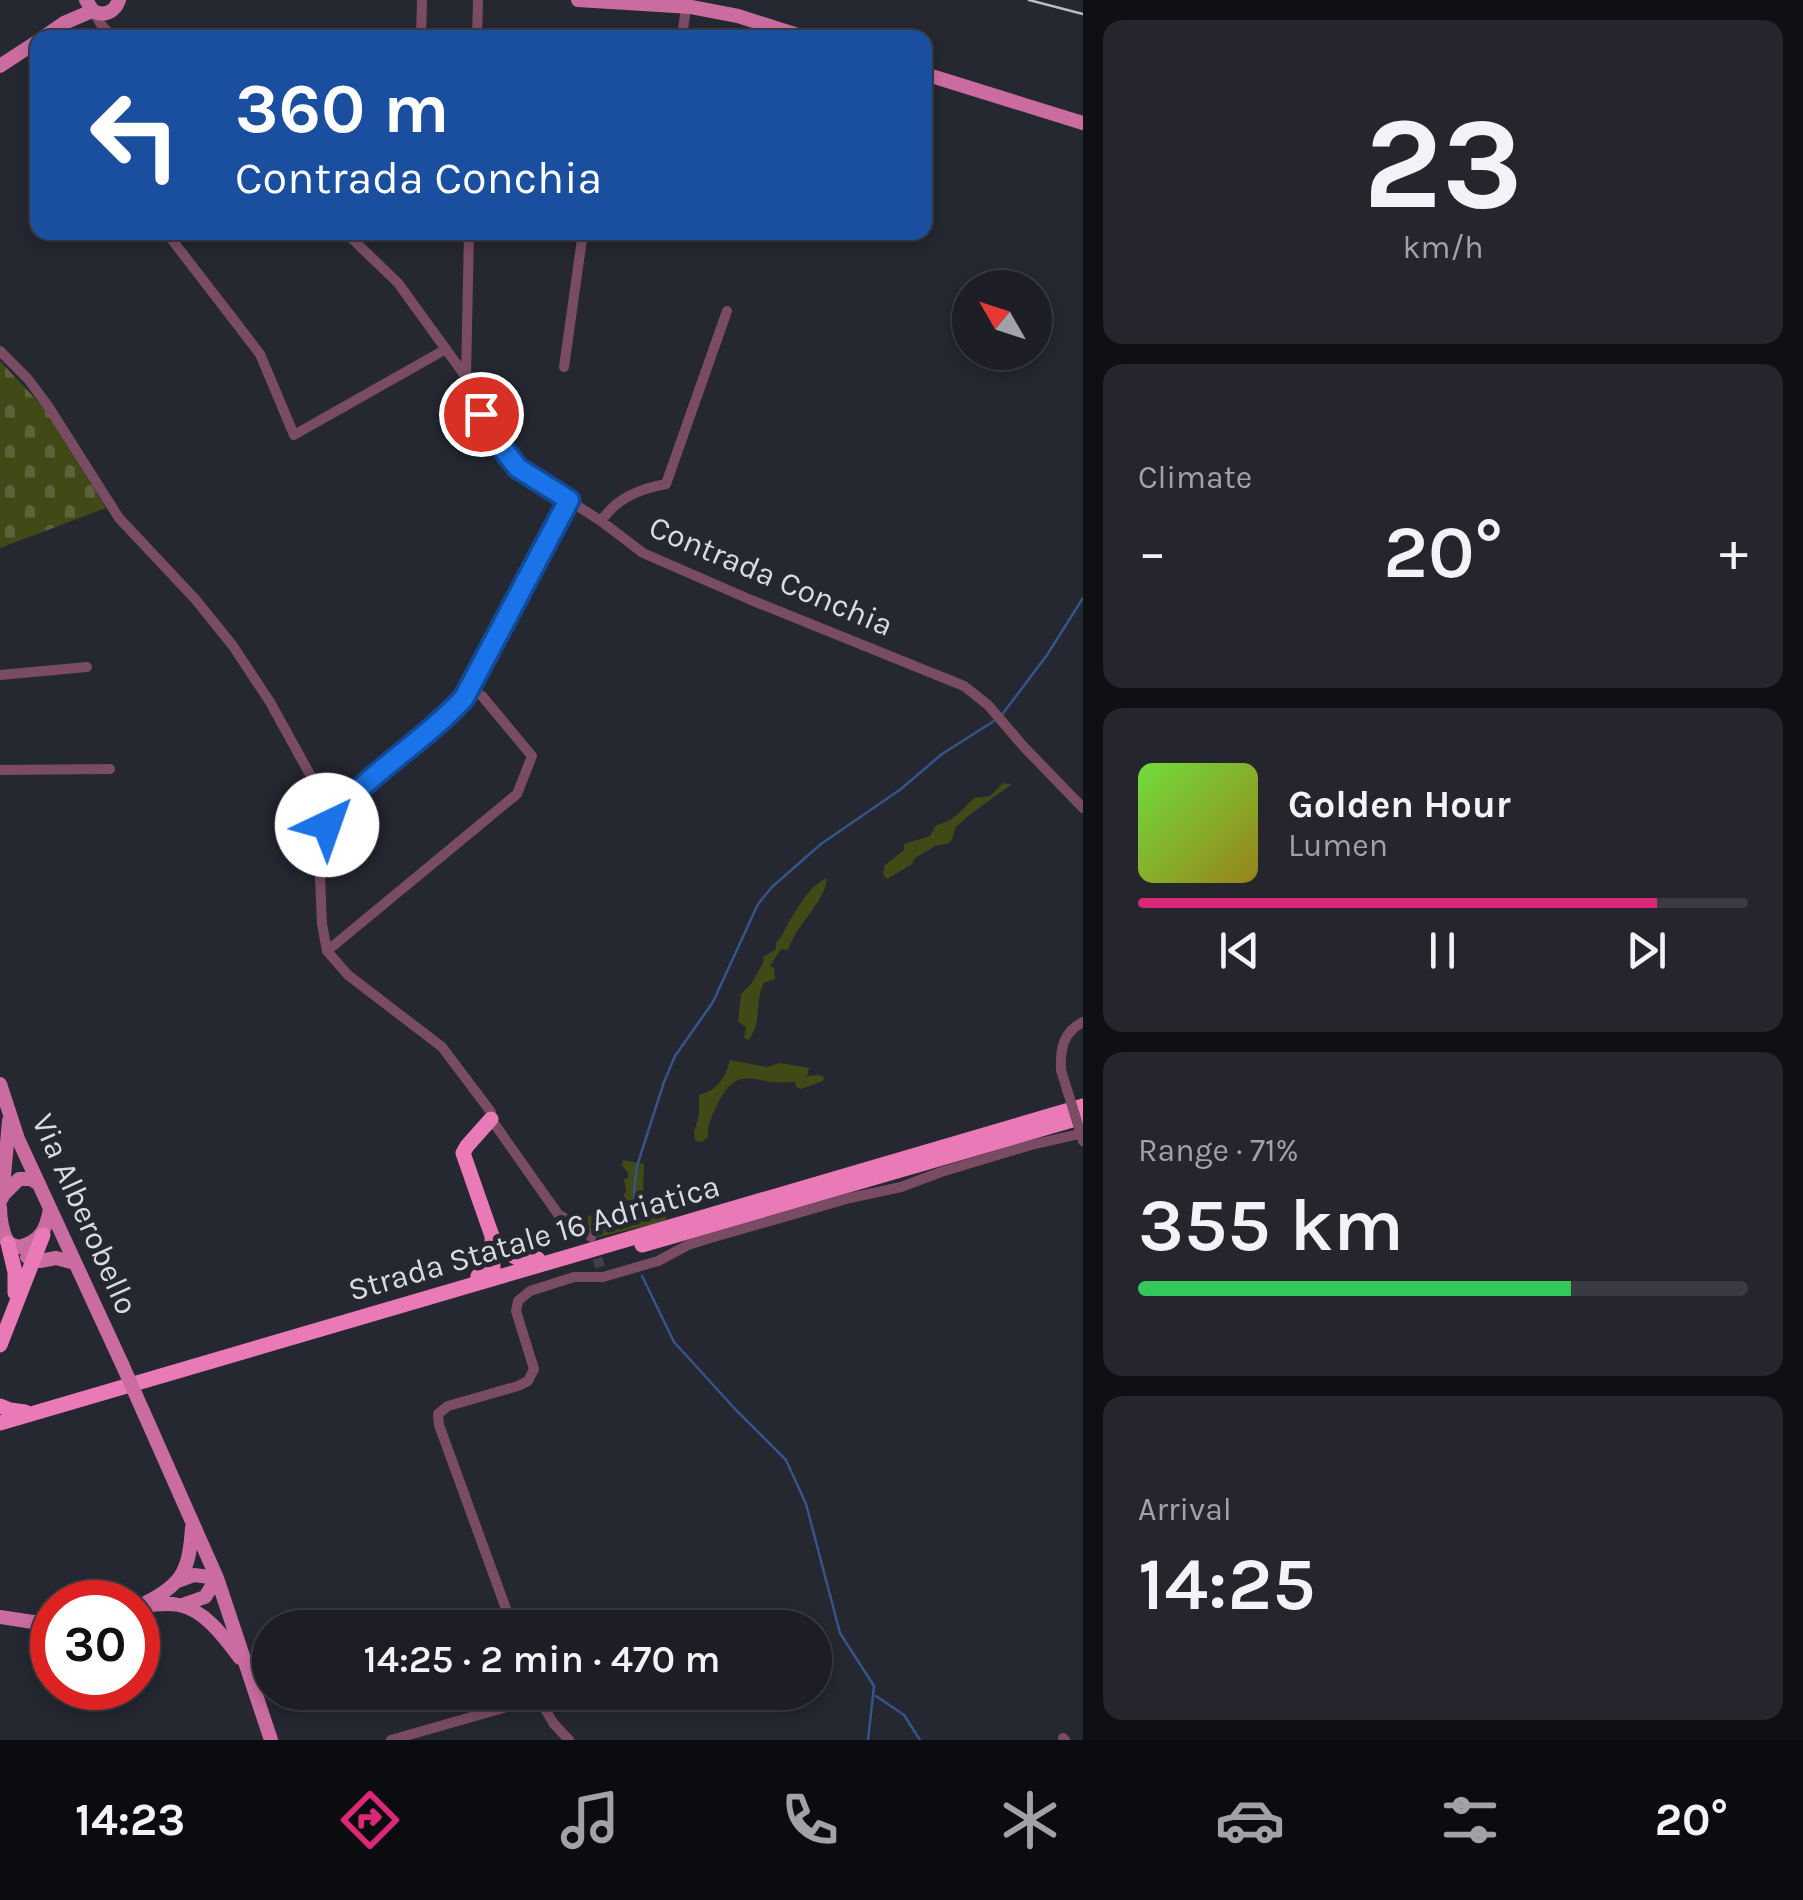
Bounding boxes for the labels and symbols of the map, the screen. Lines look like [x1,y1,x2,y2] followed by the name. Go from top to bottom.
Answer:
[952,270,1052,370] north arrow
[439,372,524,457] pin
[644,508,898,644] street label: Contrada Conchia
[275,773,379,877] position arrow
[24,1108,146,1320] street label: Via Alberobello
[344,1167,724,1309] street label: Strada Statale 16 Adriatica
[30,1580,160,1710] speed limit sign: 30

